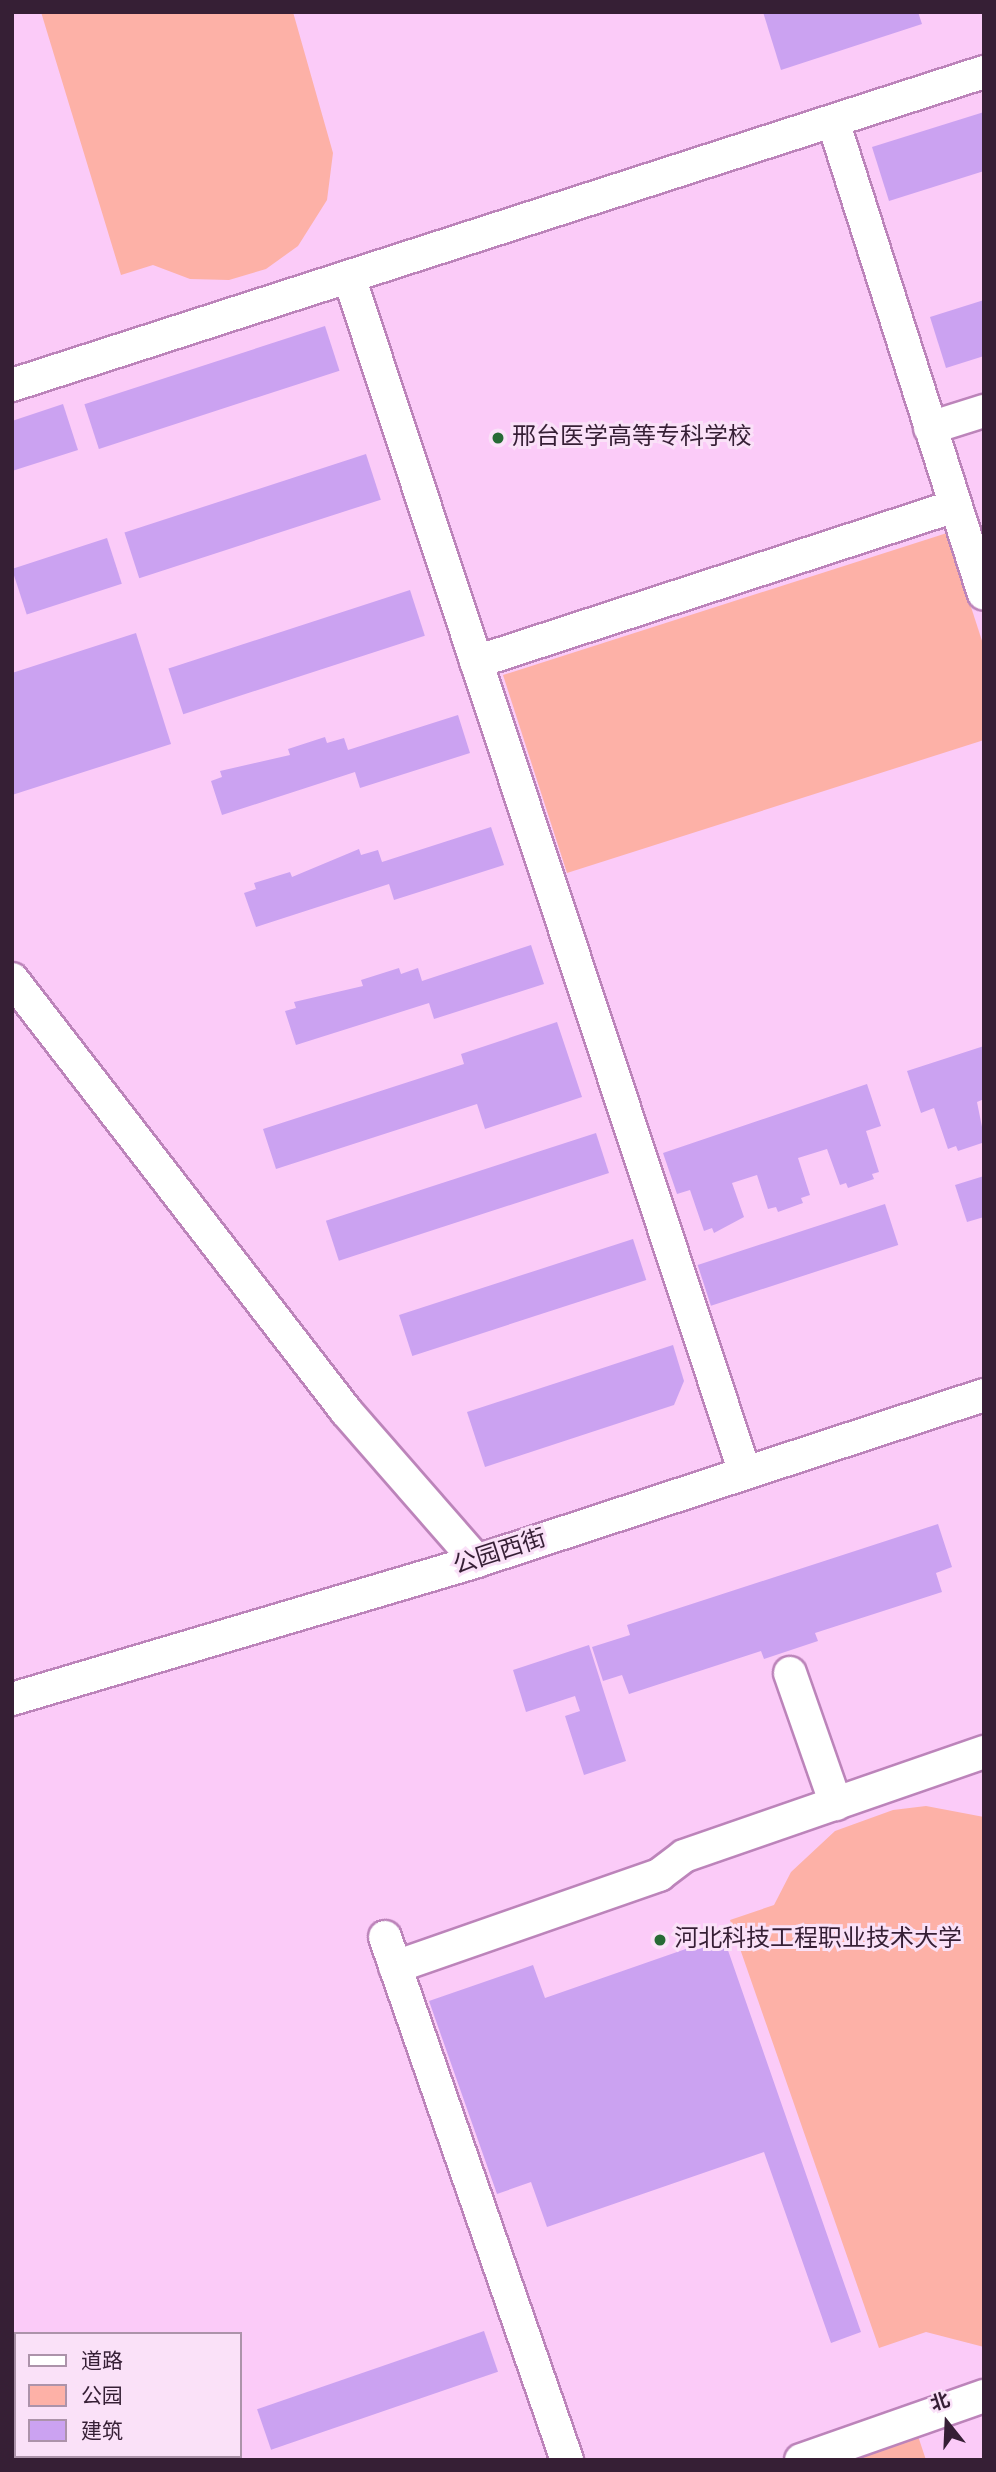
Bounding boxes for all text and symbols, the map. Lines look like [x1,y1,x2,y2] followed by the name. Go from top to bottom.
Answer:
[512,424,752,452] place label: 邢台医学高等专科学校
[490,430,506,446] marker: 邢台医学高等专科学校
[450,1524,550,1582] street label: 公园西街
[674,1926,962,1954] place label: 河北科技工程职业技术大学
[652,1932,668,1948] marker: 河北科技工程职业技术大学
[14,2332,242,2458] legend
[81,2346,123,2378] text: 道路
[81,2381,123,2413] text: 公园
[927,2386,954,2419] text: 北
[912,2388,982,2458] north arrow
[81,2416,123,2448] text: 建筑

